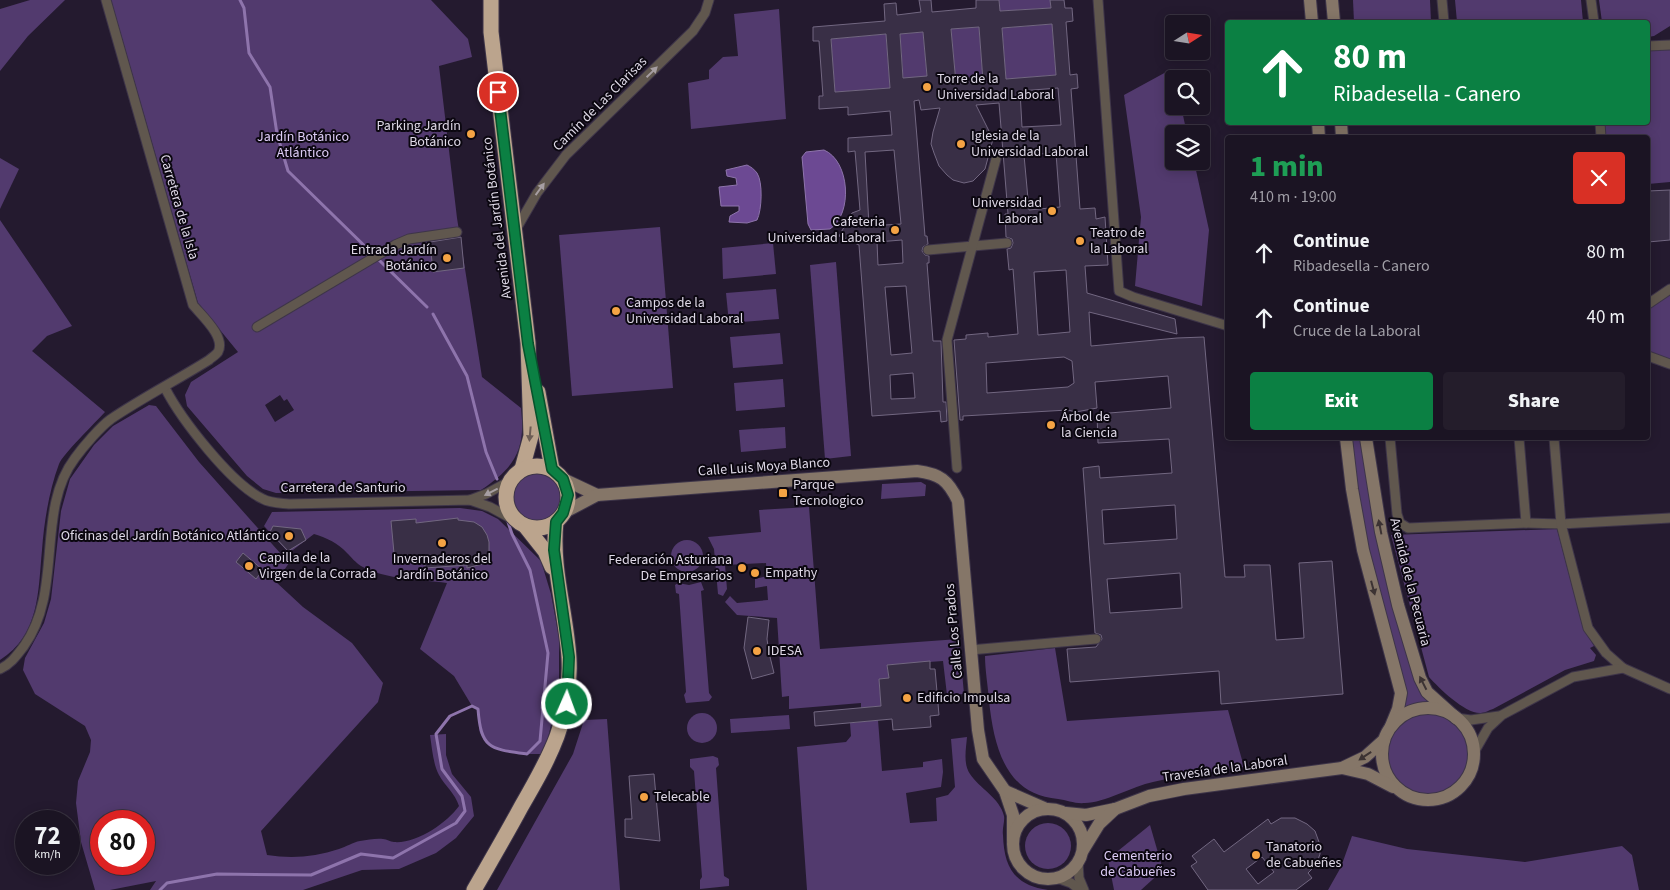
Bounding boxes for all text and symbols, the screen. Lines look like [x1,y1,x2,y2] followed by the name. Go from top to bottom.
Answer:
[1165,15,1210,60] north arrow
[1165,15,1210,170] map controls
[1333,32,1407,82] text: 80 m
[1250,40,1315,105] icon: ahead
[548,52,652,156] street label: Camín de Las Clarisas
[645,66,657,78] one-way arrow
[937,69,1055,105] place label: Torre de la Universidad Laboral
[1165,70,1210,115] button: search
[477,71,519,113] pin
[484,78,512,106] icon: arrive
[1333,78,1521,110] text: Ribadesella - Canero
[921,81,933,93] marker: Torre de la Universidad Laboral
[377,116,461,152] place label: Parking Jardín Botánico
[1165,125,1210,170] button: layers
[971,126,1089,162] place label: Iglesia de la Universidad Laboral
[257,127,349,163] park label: Jardín Botánico Atlántico
[465,128,477,140] marker: Parking Jardín Botánico
[477,136,517,300] street label: Avenida del Jardín Botánico
[955,138,967,150] marker: Iglesia de la Universidad Laboral
[1250,145,1324,188] text: 1 min
[154,152,204,262] street label: Carretera de la Isla
[1573,152,1625,204] button: close
[534,183,545,196] one-way arrow
[1250,186,1337,208] text: 410 m · 19:00
[972,193,1042,229] place label: Universidad Laboral
[1046,205,1058,217] marker: Universidad Laboral
[768,212,885,248] place label: Cafeteria Universidad Laboral
[1090,223,1148,259] place label: Teatro de la Laboral
[889,224,901,236] marker: Cafeteria Universidad Laboral
[1293,228,1370,255] text: Continue
[1074,235,1086,247] marker: Teatro de la Laboral
[1250,239,1278,267] icon: ahead
[1587,239,1625,266] text: 80 m
[351,240,437,276] place label: Entrada Jardín Botánico
[441,252,453,264] marker: Entrada Jardín Botánico
[1293,255,1430,277] text: Ribadesella - Canero
[626,293,744,329] place label: Campos de la Universidad Laboral
[1293,293,1370,320] text: Continue
[1250,304,1278,332] icon: ahead
[1587,304,1625,331] text: 40 m
[610,305,622,317] marker: Campos de la Universidad Laboral
[1293,320,1421,342] text: Cruce de la Laboral
[1250,372,1433,430] button: Exit
[1443,372,1625,430] button: Share
[1061,407,1117,443] place label: Árbol de la Ciencia
[1045,419,1057,431] marker: Árbol de la Ciencia
[526,426,534,442] one-way arrow
[697,452,831,482] street label: Calle Luis Moya Blanco
[793,475,864,511] place label: Parque Tecnologico
[280,478,406,498] street label: Carretera de Santurio
[777,487,789,499] marker: Parque Tecnologico
[484,488,498,496] one-way arrow
[1384,516,1436,648] street label: Avenida de la Pecuaria
[1376,519,1384,534] one-way arrow
[61,526,279,546] place label: Oficinas del Jardín Botánico Atlántico
[283,530,295,542] marker: Oficinas del Jardín Botánico Atlántico
[436,537,448,549] marker: Invernaderos del Jardín Botánico
[259,548,376,584] place label: Capilla de la Virgen de la Corrada
[393,549,492,585] place label: Invernaderos del Jardín Botánico
[608,550,732,586] place label: Federación Asturiana De Empresarios
[243,560,255,572] marker: Capilla de la Virgen de la Corrada
[736,562,748,574] marker: Federación Asturiana De Empresarios
[765,563,818,583] place label: Empathy
[749,567,761,579] marker: Empathy
[1370,581,1378,596] one-way arrow
[940,582,968,679] street label: Calle Los Prados
[767,641,802,661] place label: IDESA
[751,645,763,657] marker: IDESA
[1419,676,1427,690] one-way arrow
[540,677,592,729] position arrow
[917,688,1010,708] place label: Edificio Impulsa
[901,692,913,704] marker: Edificio Impulsa
[1161,750,1289,788] street label: Travesía de la Laboral
[1358,751,1371,761] one-way arrow
[654,787,710,807] place label: Telecable
[638,791,650,803] marker: Telecable
[90,810,155,875] speed limit sign: 80
[34,818,61,854] text: 72
[1266,837,1341,873] place label: Tanatorio de Cabueñes
[34,846,61,863] text: km/h
[1100,846,1176,882] park label: Cementerio de Cabueñes
[1250,849,1262,861] marker: Tanatorio de Cabueñes

